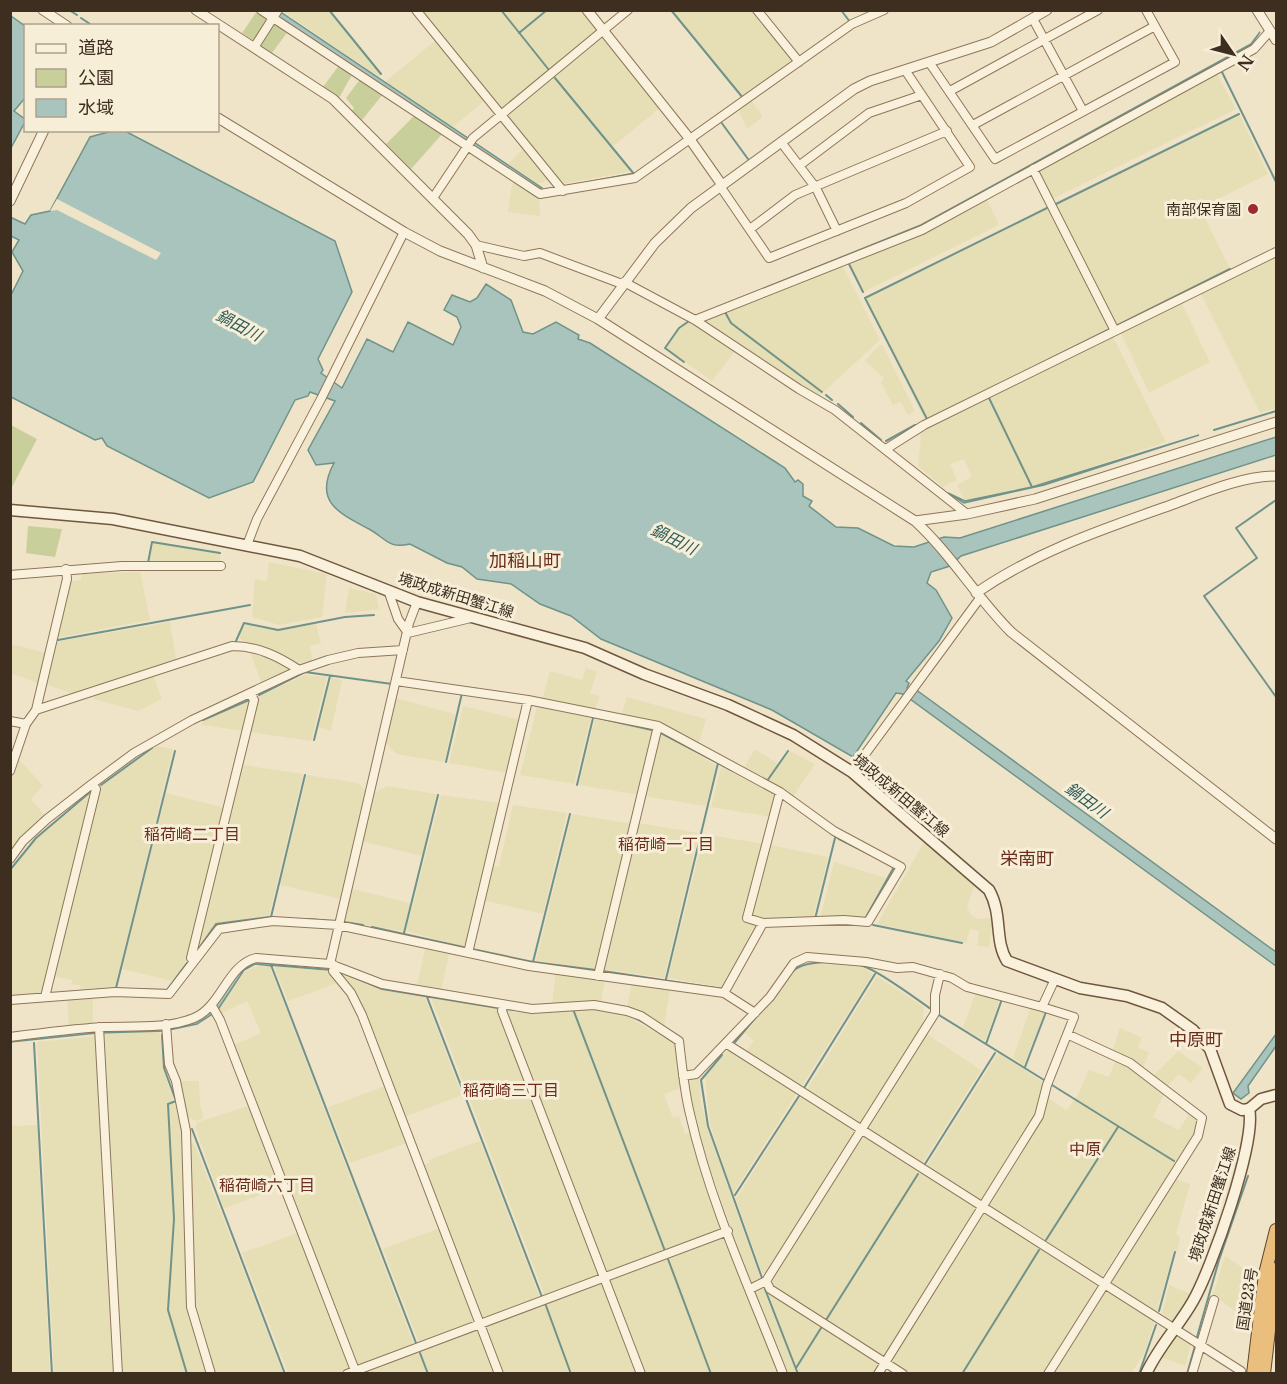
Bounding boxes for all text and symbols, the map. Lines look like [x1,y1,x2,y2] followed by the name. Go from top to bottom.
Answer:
[24,24,219,132] legend
[1203,24,1263,84] north arrow
[78,37,114,59] text: 道路
[1233,51,1258,75] text: N
[78,67,114,89] text: 公園
[78,97,114,119] text: 水域
[1166,200,1241,219] place label: 南部保育園
[1246,202,1260,216] marker: 南部保育園
[213,305,267,346] water label: 鍋田川
[648,519,702,559] water label: 鍋田川
[489,550,561,572] district label: 加稲山町
[396,568,516,622] street label: 境政成新田蟹江線
[849,749,953,841] street label: 境政成新田蟹江線
[1062,778,1114,823] water label: 鍋田川
[144,824,240,844] district label: 稲荷崎二丁目
[618,834,714,854] district label: 稲荷崎一丁目
[1000,848,1054,870] district label: 栄南町
[1169,1029,1223,1051] district label: 中原町
[463,1080,559,1100] district label: 稲荷崎三丁目
[1069,1139,1101,1159] district label: 中原
[1184,1144,1240,1264] street label: 境政成新田蟹江線
[219,1175,315,1195] district label: 稲荷崎六丁目
[1233,1266,1261,1332] street label: 国道23号

